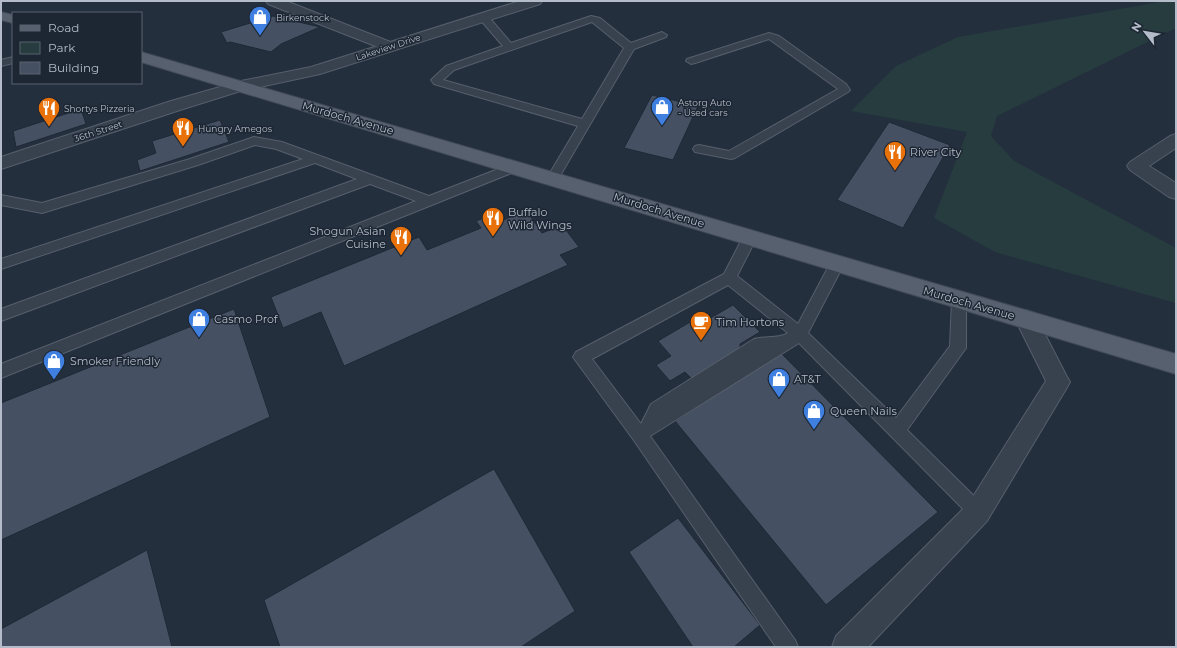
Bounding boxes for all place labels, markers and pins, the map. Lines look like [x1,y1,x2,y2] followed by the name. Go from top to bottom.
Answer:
[247,4,273,37] shop icon: Birkenstock
[276,12,330,23] place label: Birkenstock
[649,94,675,127] shop icon: Astorg Auto - Used cars
[36,95,62,128] restaurant icon: Shortys Pizzeria
[678,97,732,118] place label: Astorg Auto - Used cars
[64,103,135,114] place label: Shortys Pizzeria
[170,115,196,148] restaurant icon: Hungry Amegos
[198,123,273,134] place label: Hungry Amegos
[882,139,908,172] restaurant icon: River City
[910,145,961,159] place label: River City
[480,205,506,238] restaurant icon: Buffalo Wild Wings
[508,205,572,232] place label: Buffalo Wild Wings
[310,224,386,251] place label: Shogun Asian Cuisine
[388,224,414,257] restaurant icon: Shogun Asian Cuisine
[186,306,212,339] shop icon: Casmo Prof
[688,309,714,342] cafe icon: Tim Hortons
[214,312,279,326] place label: Casmo Prof
[716,315,785,329] place label: Tim Hortons
[41,348,67,381] shop icon: Smoker Friendly
[70,354,160,368] place label: Smoker Friendly
[766,366,792,399] shop icon: AT&T
[794,372,821,386] place label: AT&T
[801,398,827,431] shop icon: Queen Nails
[830,404,898,418] place label: Queen Nails

